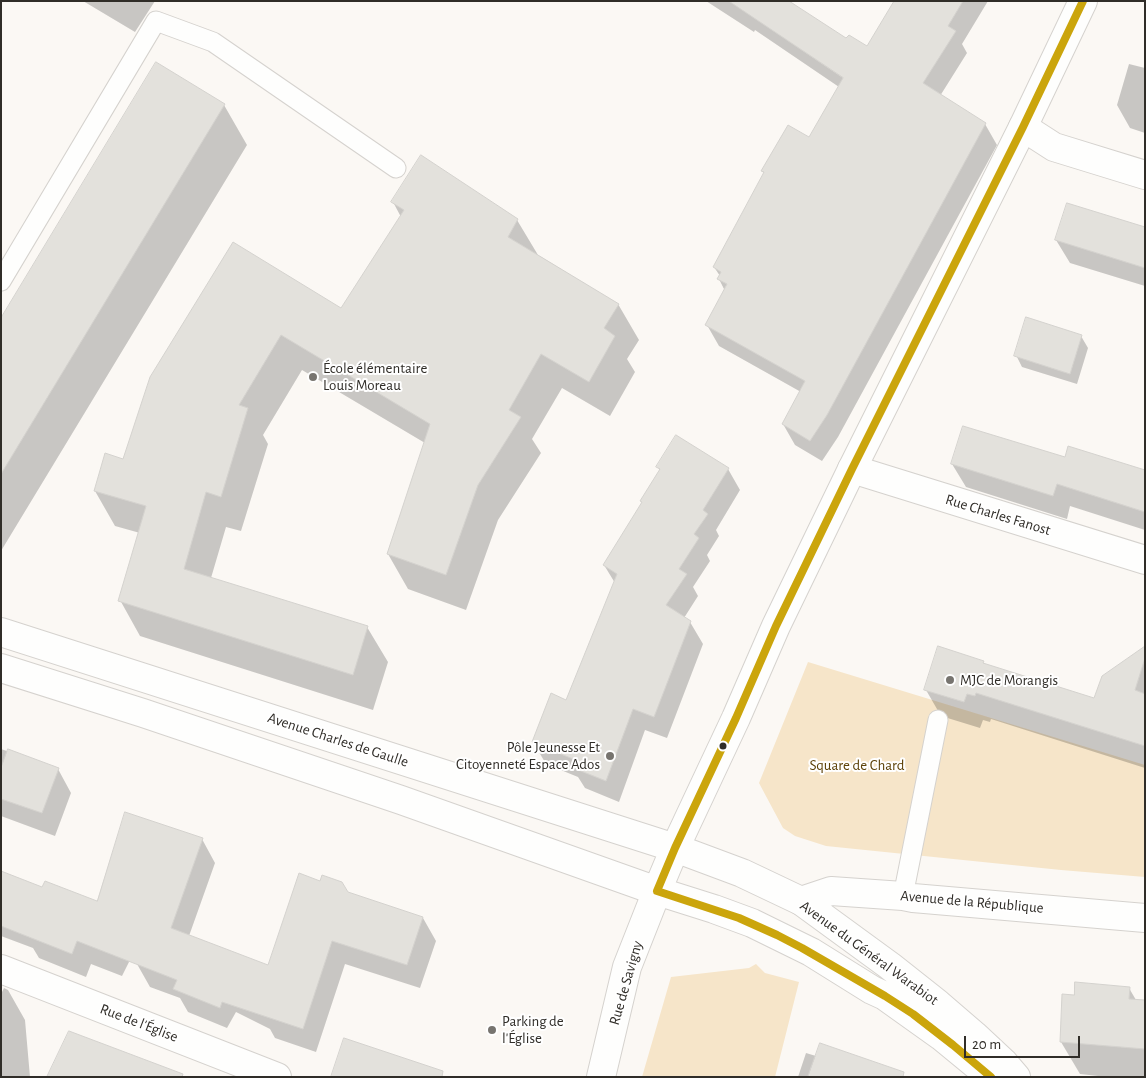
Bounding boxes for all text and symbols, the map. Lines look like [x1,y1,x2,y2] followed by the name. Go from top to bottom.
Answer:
[323,359,427,394] place label: École élémentaire Louis Moreau
[307,371,319,383] marker: École élémentaire Louis Moreau
[943,490,1053,540] street label: Rue Charles Fanost
[960,671,1058,689] place label: MJC de Morangis
[944,674,956,686] marker: MJC de Morangis
[265,709,411,771] street label: Avenue Charles de Gaulle
[456,738,600,773] place label: Pôle Jeunesse Et Citoyenneté Espace Ados
[718,741,728,751] unlabelled marker
[604,750,616,762] marker: Pôle Jeunesse Et Citoyenneté Espace Ados
[809,756,905,774] park label: Square de Chard
[900,887,1044,917] street label: Avenue de la République
[796,897,942,1009] street label: Avenue du Général Warabiot
[605,939,647,1027] street label: Rue de Savigny
[97,1000,181,1046] street label: Rue de l'Église
[502,1012,564,1047] place label: Parking de l'Église
[486,1024,498,1036] marker: Parking de l'Église
[966,1026,1082,1058] scale bar
[972,1037,1001,1052] text: 20 m

